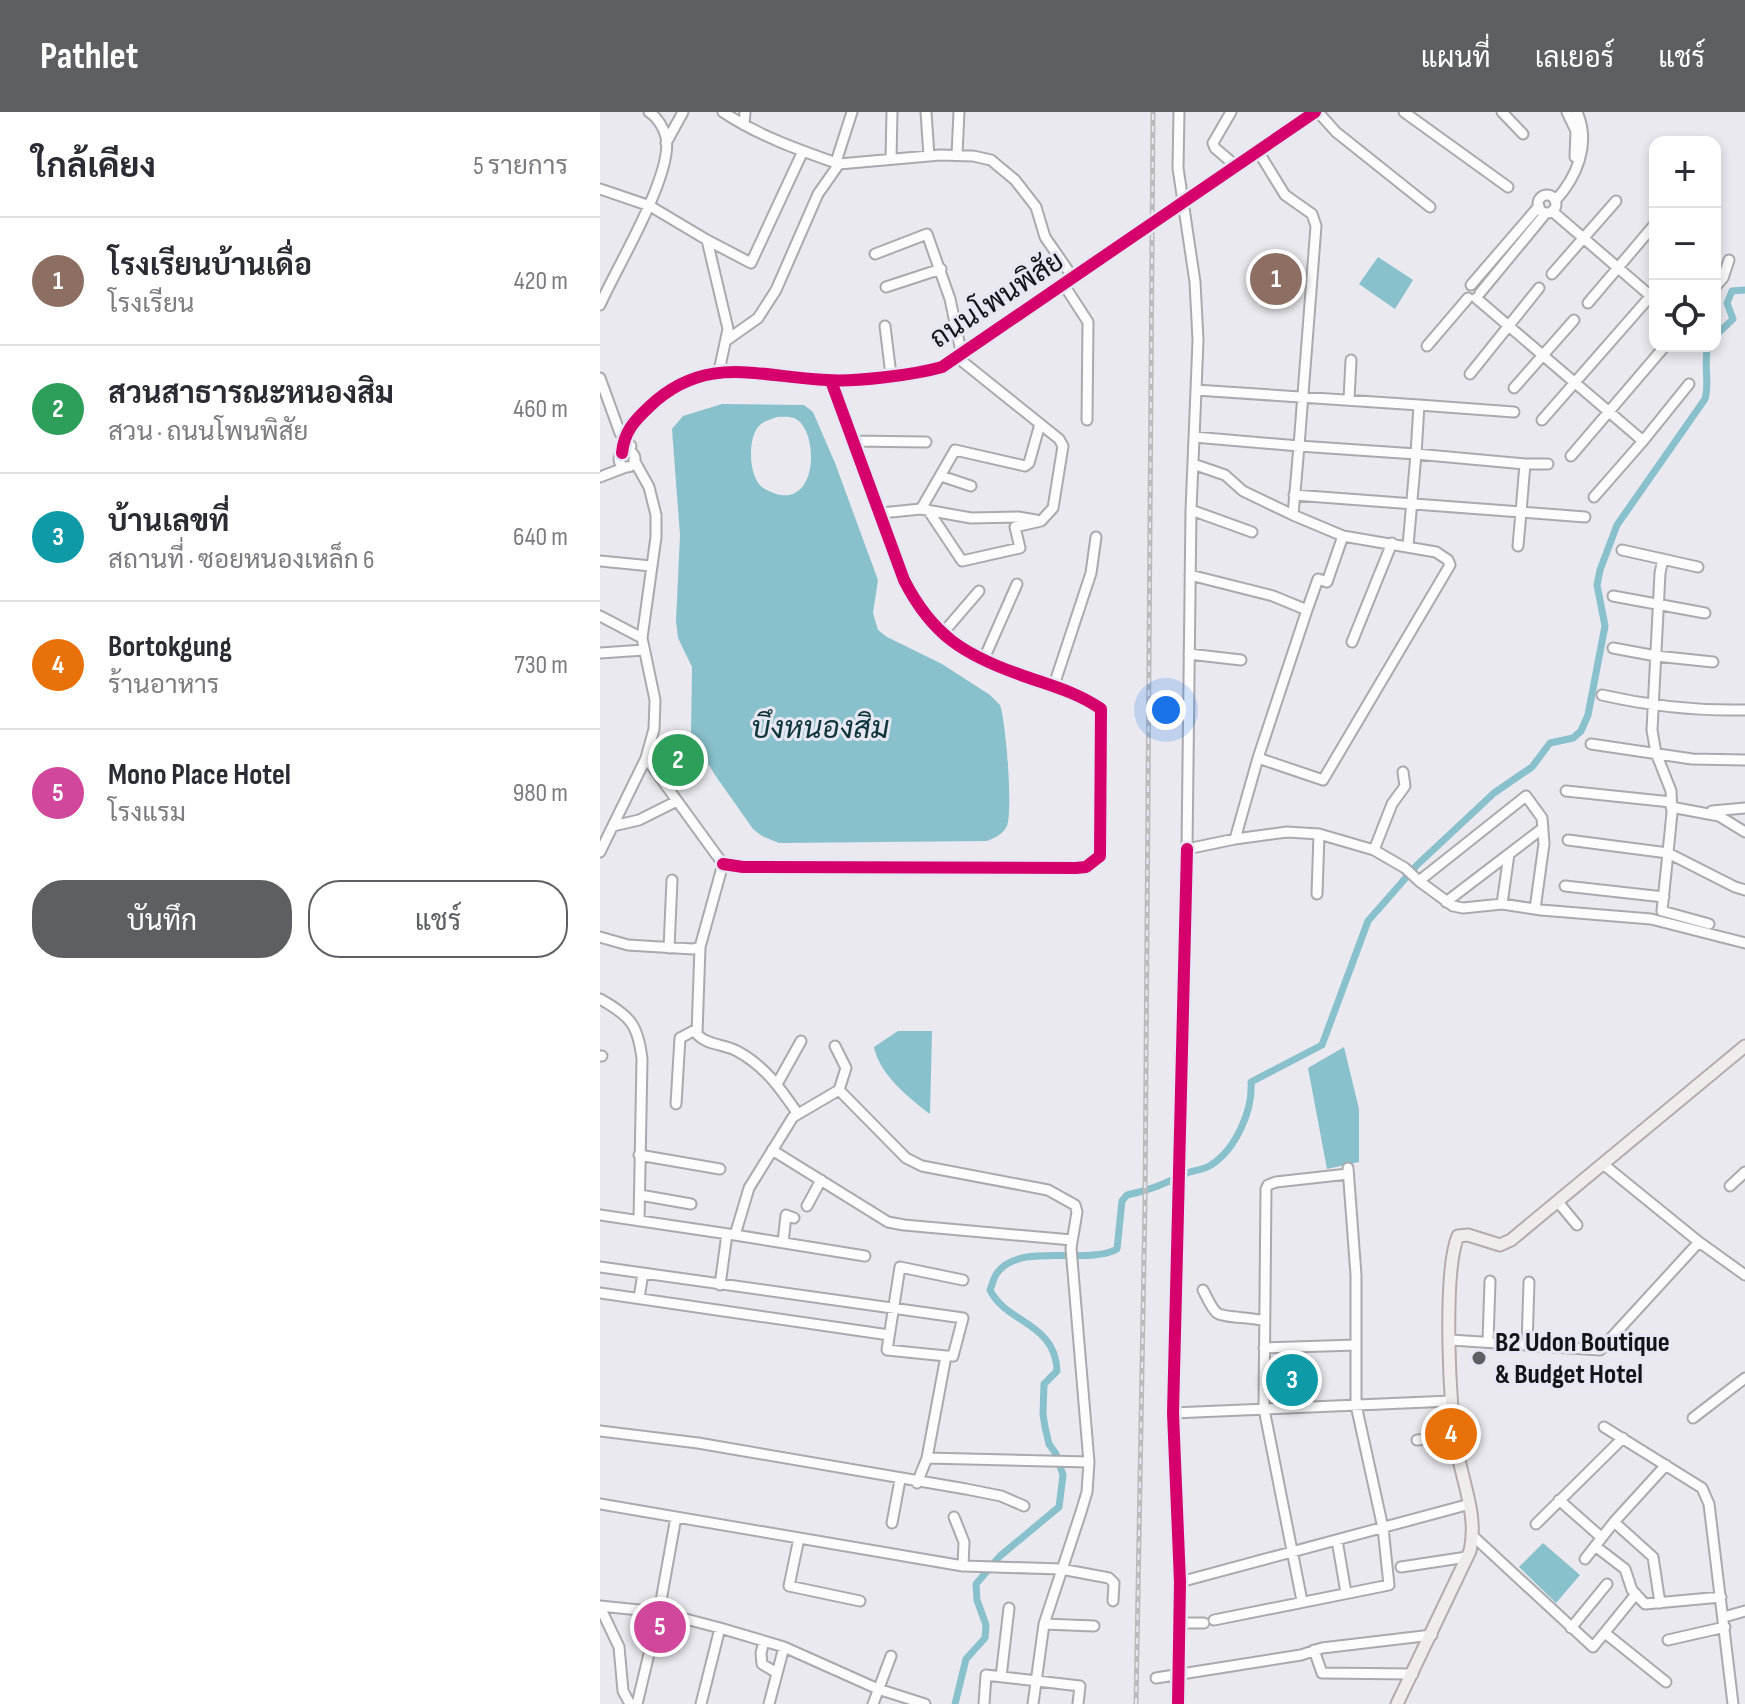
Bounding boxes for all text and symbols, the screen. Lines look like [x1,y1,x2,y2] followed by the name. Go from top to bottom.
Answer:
[40,34,138,79] text: Pathlet
[1421,42,1491,75] text: แผนที่
[1535,42,1614,75] text: เลเยอร์
[1658,42,1705,75] text: แชร์
[1649,136,1721,352] map controls
[1649,136,1721,208] button: +
[32,146,156,187] text: ใกล้เคียง
[473,151,568,182] text: 5 รายการ
[1649,208,1721,280] button: −
[922,241,1070,355] street label: ถนนโพนพิสัย
[108,248,312,284] text: โรงเรียนบ้านเดื่อ
[1250,249,1302,309] pin: 1
[53,266,63,297] text: 1
[514,266,568,297] text: 420 m
[1649,280,1721,352] button: locate
[108,289,194,320] text: โรงเรียน
[108,376,394,412] text: สวนสาธารณะหนองสิม
[52,394,64,425] text: 2
[513,394,568,425] text: 460 m
[108,417,308,448] text: สวน · ถนนโพนพิสัย
[108,504,229,540] text: บ้านเลขที่
[52,522,64,553] text: 3
[513,522,568,553] text: 640 m
[108,545,374,576] text: สถานที่ · ซอยหนองเหล็ก 6
[108,629,232,665] text: Bortokgung
[52,650,64,681] text: 4
[514,650,568,681] text: 730 m
[108,670,219,701] text: ร้านอาหาร
[1146,690,1186,730] your location
[751,708,889,747] water label: บึงหนองสิม
[652,730,704,790] pin: 2
[108,757,291,793] text: Mono Place Hotel
[52,778,64,809] text: 5
[513,778,568,809] text: 980 m
[108,798,186,829] text: โรงแรม
[32,880,292,958] button: บันทึก
[308,880,568,958] button: แชร์
[1495,1326,1670,1391] place label: B2 Udon Boutique & Budget Hotel
[1470,1349,1488,1367] marker: B2 Udon Boutique & Budget Hotel
[1266,1350,1318,1410] pin: 3
[1425,1404,1477,1464] pin: 4
[634,1597,686,1657] pin: 5

